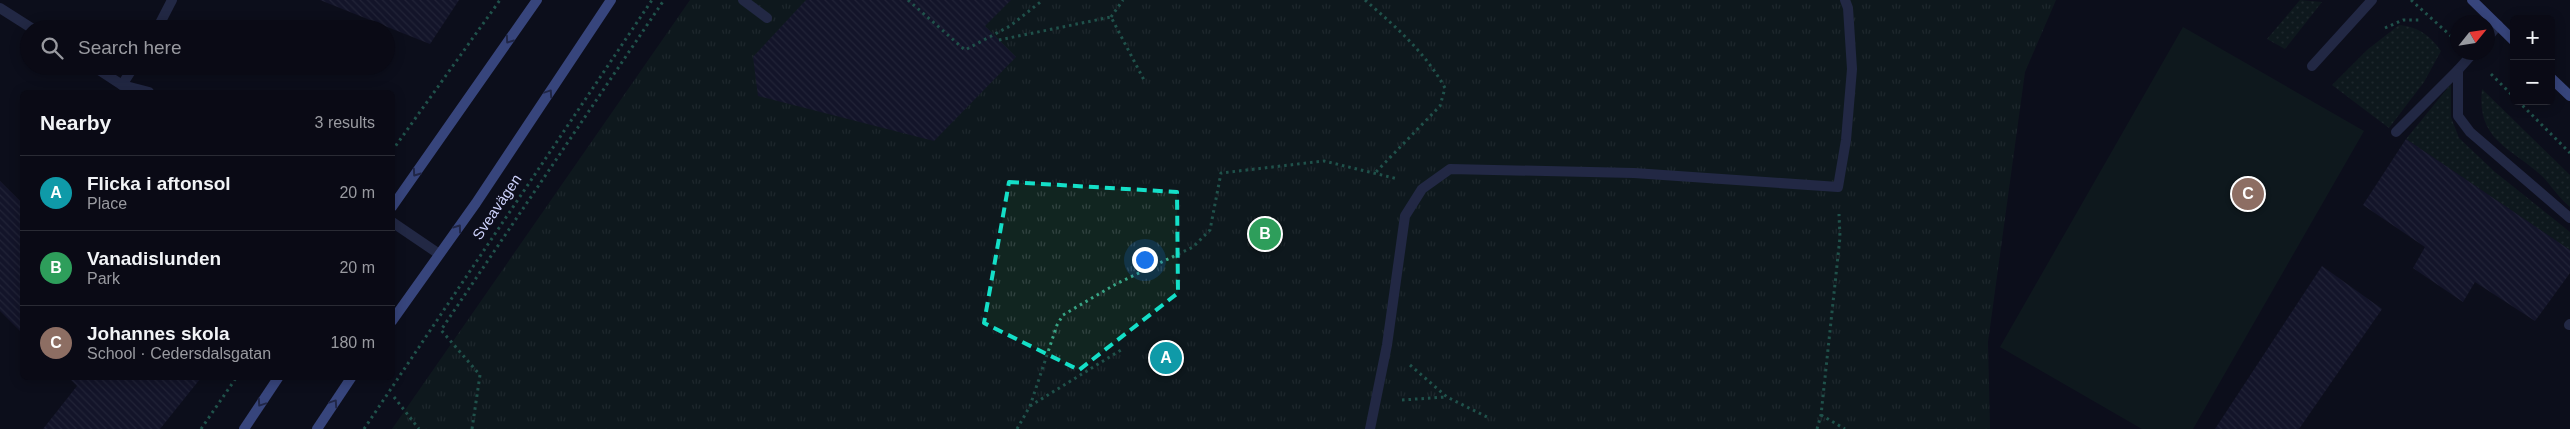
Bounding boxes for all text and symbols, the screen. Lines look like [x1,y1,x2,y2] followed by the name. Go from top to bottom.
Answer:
[2450,15,2495,60] north arrow
[2510,15,2555,105] map controls
[2510,15,2555,60] button: +
[20,20,395,75] search box
[38,34,66,62] icon: search
[506,34,515,44] one-way arrow
[78,37,182,58] text: Search here
[2510,60,2555,105] button: −
[543,89,552,99] one-way arrow
[40,111,111,134] text: Nearby
[315,114,375,131] text: 3 results
[413,167,422,177] one-way arrow
[469,171,525,243] street label: Sveavägen
[87,173,231,194] text: Flicka i aftonsol
[2232,175,2264,213] pin: C
[50,184,62,201] text: A
[339,184,375,201] text: 20 m
[87,195,127,212] text: Place
[1249,215,1281,253] pin: B
[452,224,461,234] one-way arrow
[1132,247,1158,273] your location
[87,248,221,269] text: Vanadislunden
[50,259,62,276] text: B
[339,259,375,276] text: 20 m
[87,270,120,287] text: Park
[87,323,230,344] text: Johannes skola
[50,334,62,351] text: C
[331,334,375,351] text: 180 m
[1150,339,1182,377] pin: A
[87,345,271,362] text: School · Cedersdalsgatan
[258,398,267,407] one-way arrow
[328,399,337,409] one-way arrow

